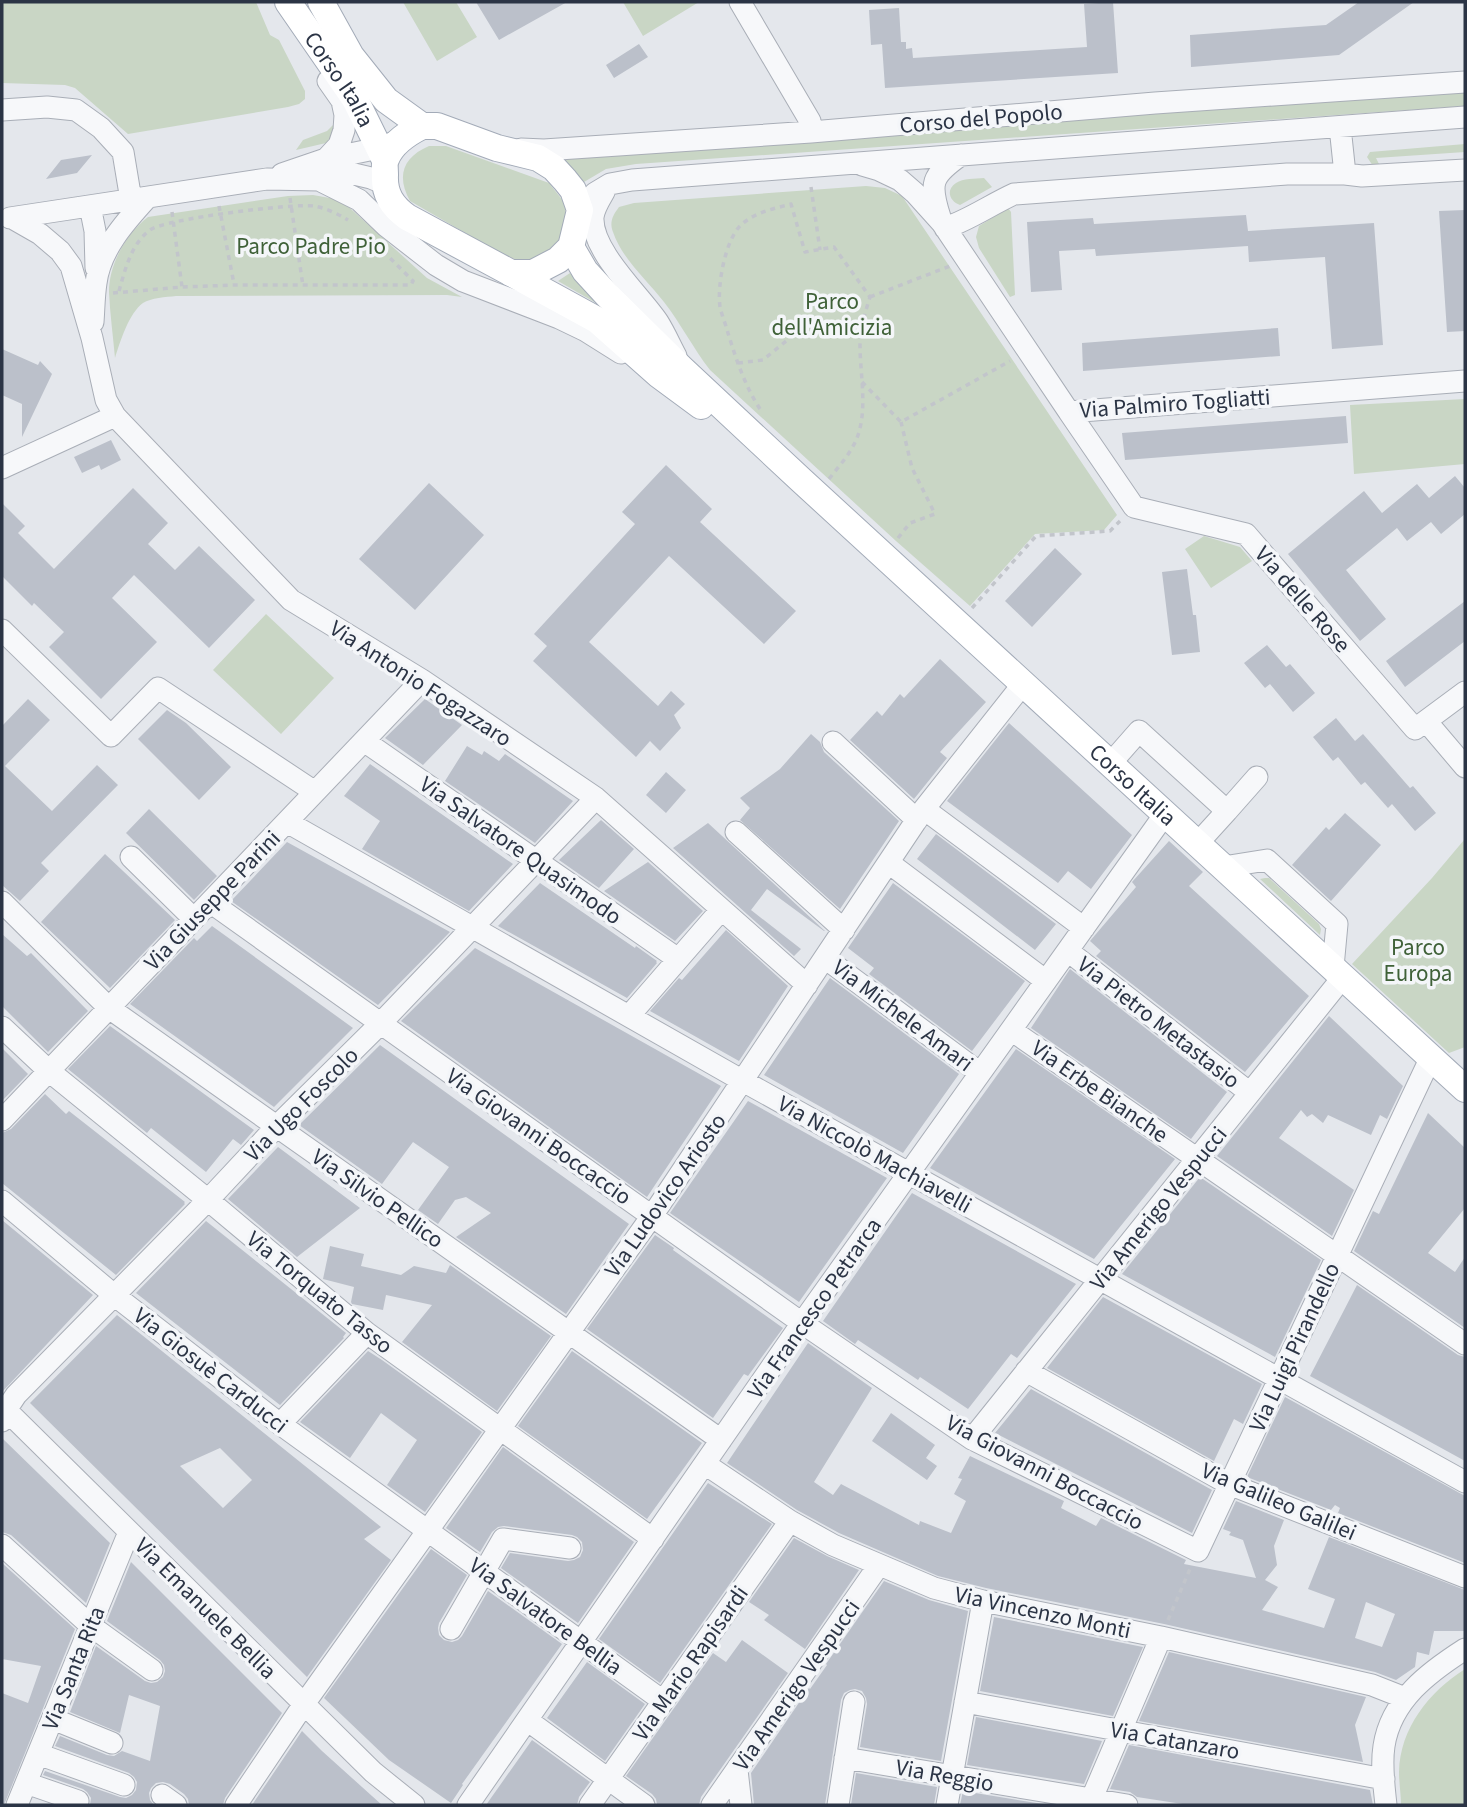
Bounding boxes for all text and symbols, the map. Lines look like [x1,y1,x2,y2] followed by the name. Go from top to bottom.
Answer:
[296,25,382,133] street label: Corso Italia
[898,95,1064,142] street label: Corso del Popolo
[236,230,386,263] park label: Parco Padre Pio
[772,285,892,344] park label: Parco dell'Amicizia
[1079,380,1272,427] street label: Via Palmiro Togliatti
[1247,539,1358,660] street label: Via delle Rose
[323,612,518,755] street label: Via Antonio Fogazzaro
[1082,736,1184,834] street label: Corso Italia
[413,768,629,933] street label: Via Salvatore Quasimodo
[137,823,288,978] street label: Via Giuseppe Parini
[1384,931,1452,990] park label: Parco Europa
[1070,948,1247,1097] street label: Via Pietro Metastasio
[825,951,980,1079] street label: Via Michele Amari
[1025,1032,1175,1151] street label: Via Erbe Bianche
[236,1039,366,1169] street label: Via Ugo Foscolo
[439,1060,638,1213] street label: Via Giovanni Boccaccio
[772,1087,978,1222] street label: Via Niccolò Machiavelli
[596,1107,734,1284] street label: Via Ludovico Ariosto
[1082,1119,1235,1297] street label: Via Amerigo Vespucci
[305,1141,451,1256] street label: Via Silvio Pellico
[739,1211,889,1406] street label: Via Francesco Petrarca
[239,1223,400,1362] street label: Via Torquato Tasso
[1241,1257,1348,1437] street label: Via Luigi Pirandello
[126,1300,295,1441] street label: Via Giosuè Carducci
[940,1406,1149,1539] street label: Via Giovanni Boccaccio
[1196,1454,1361,1549] street label: Via Galileo Galilei
[127,1530,284,1687] street label: Via Emanuele Bellia
[462,1549,629,1683] street label: Via Salvatore Bellia
[952,1578,1134,1647] street label: Via Vincenzo Monti
[624,1579,756,1748] street label: Via Mario Rapisardi
[725,1593,868,1778] street label: Via Amerigo Vespucci
[34,1601,113,1735] street label: Via Santa Rita
[1108,1713,1242,1768] street label: Via Catanzaro
[893,1751,997,1800] street label: Via Reggio

